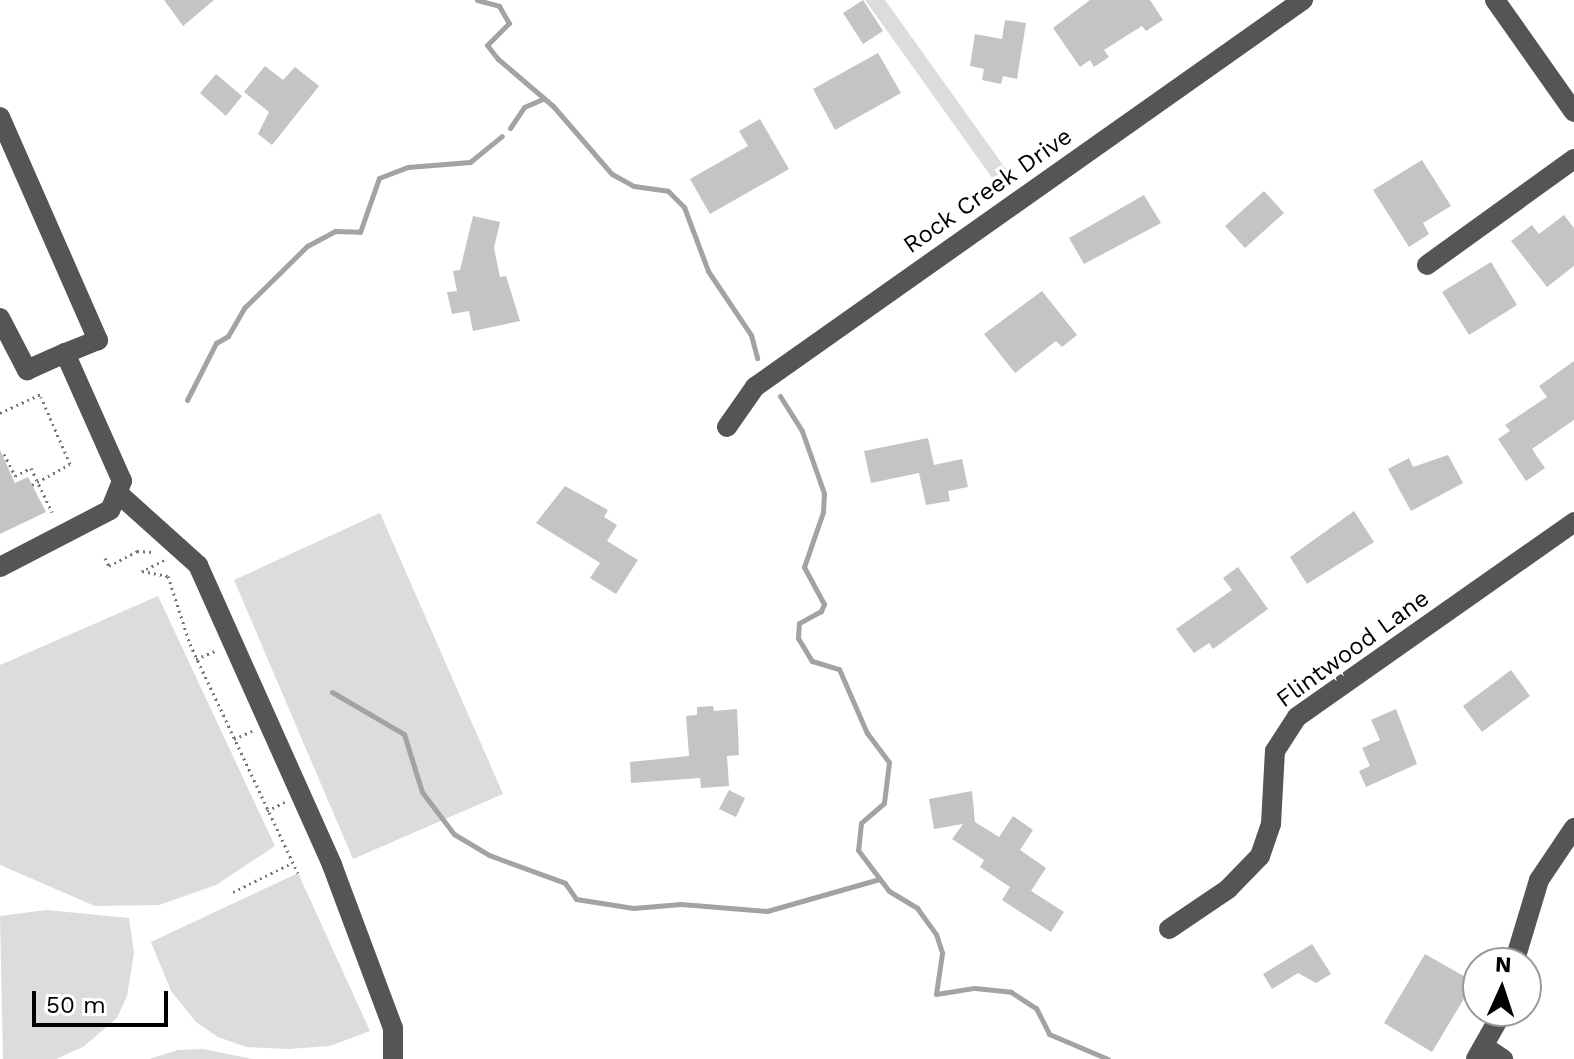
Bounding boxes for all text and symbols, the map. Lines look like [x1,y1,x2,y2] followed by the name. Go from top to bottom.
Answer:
[898,122,1078,260] street label: Rock Creek Drive
[1271,584,1435,714] street label: Flintwood Lane
[1462,947,1542,1027] north arrow
[1494,952,1512,977] text: N
[36,975,172,1025] scale bar
[46,991,106,1019] text: 50 m

